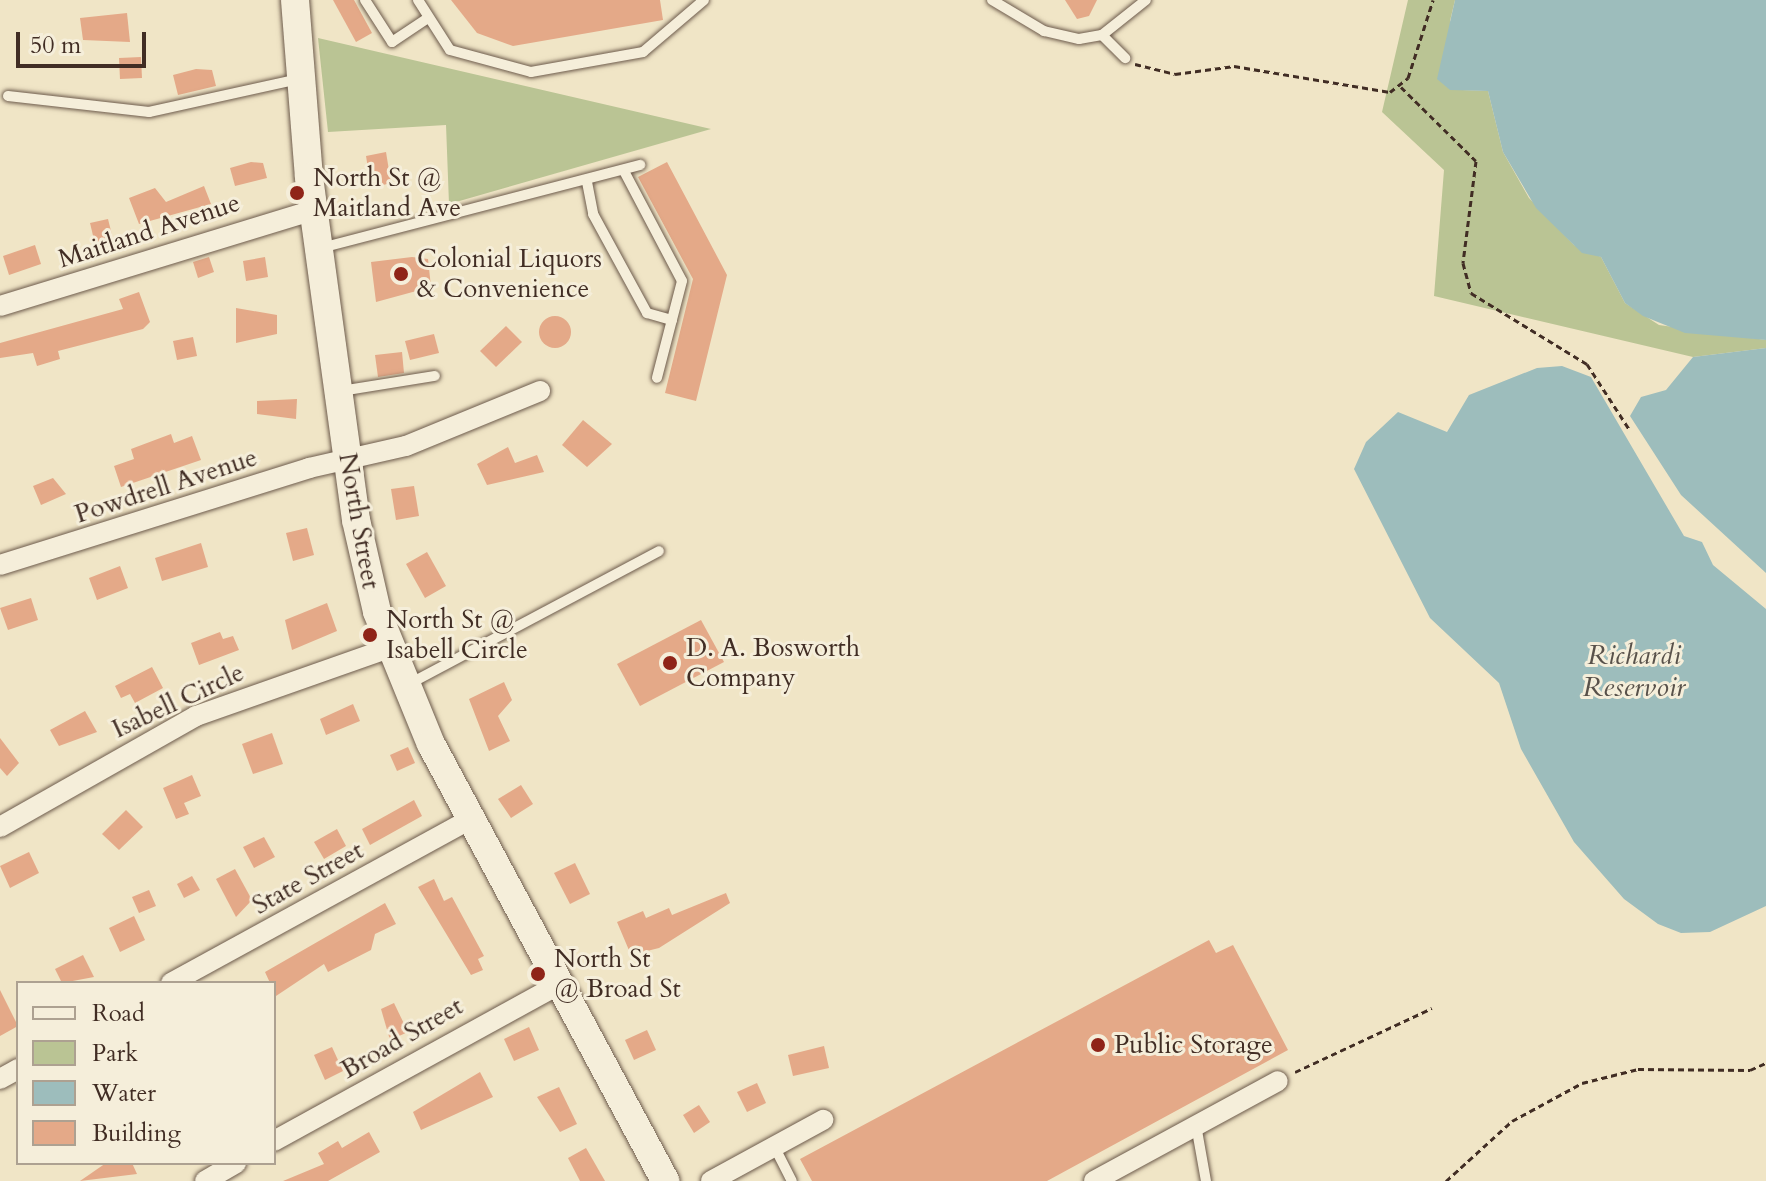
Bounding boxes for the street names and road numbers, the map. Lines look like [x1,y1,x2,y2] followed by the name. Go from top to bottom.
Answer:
[54,187,244,275] street label: Maitland Avenue
[71,442,261,530] street label: Powdrell Avenue
[332,450,386,592] street label: North Street
[107,657,249,745] street label: Isabell Circle
[247,835,369,921] street label: State Street
[335,991,469,1085] street label: Broad Street

